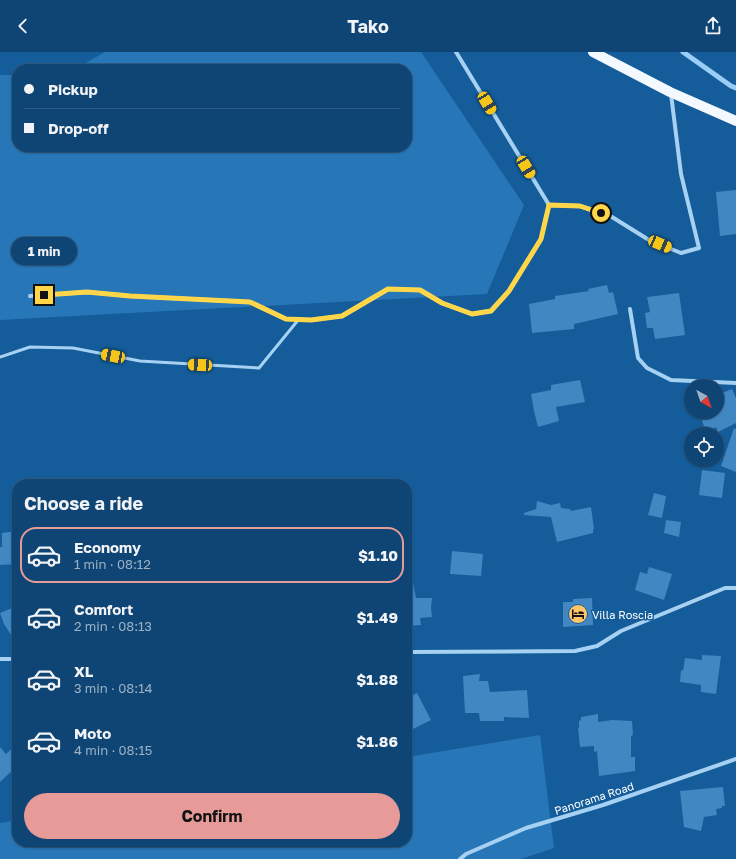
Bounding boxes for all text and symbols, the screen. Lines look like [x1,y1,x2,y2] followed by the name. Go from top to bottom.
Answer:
[12,15,34,37] icon: back
[347,15,389,37] text: Tako
[702,15,724,37] icon: share
[48,80,98,98] text: Pickup
[476,90,498,116] car
[48,119,108,137] text: Drop-off
[515,154,537,180] car
[592,204,610,222] route start
[647,234,673,254] car
[11,237,77,265] callout: 1 min
[28,243,60,259] text: 1 min
[35,286,53,304] route end
[100,348,126,364] car
[188,358,212,372] car
[684,379,724,419] north arrow
[684,379,724,467] map controls
[684,427,724,467] button: locate
[24,492,143,514] text: Choose a ride
[26,537,62,573] icon: car
[74,538,141,556] text: Economy
[358,546,398,564] text: $1.10
[74,556,151,572] text: 1 min · 08:12
[26,599,62,635] icon: car
[74,600,133,618] text: Comfort
[567,603,589,625] hotel icon: Villa Roscia
[357,608,398,626] text: $1.49
[592,608,653,621] place label: Villa Roscia
[74,618,152,634] text: 2 min · 08:13
[26,661,62,697] icon: car
[74,662,93,680] text: XL
[356,670,398,688] text: $1.88
[74,680,152,696] text: 3 min · 08:14
[26,723,62,759] icon: car
[74,724,111,742] text: Moto
[356,732,398,750] text: $1.86
[74,742,152,758] text: 4 min · 08:15
[553,779,635,817] street label: Panorama Road
[24,793,400,839] button: Confirm

